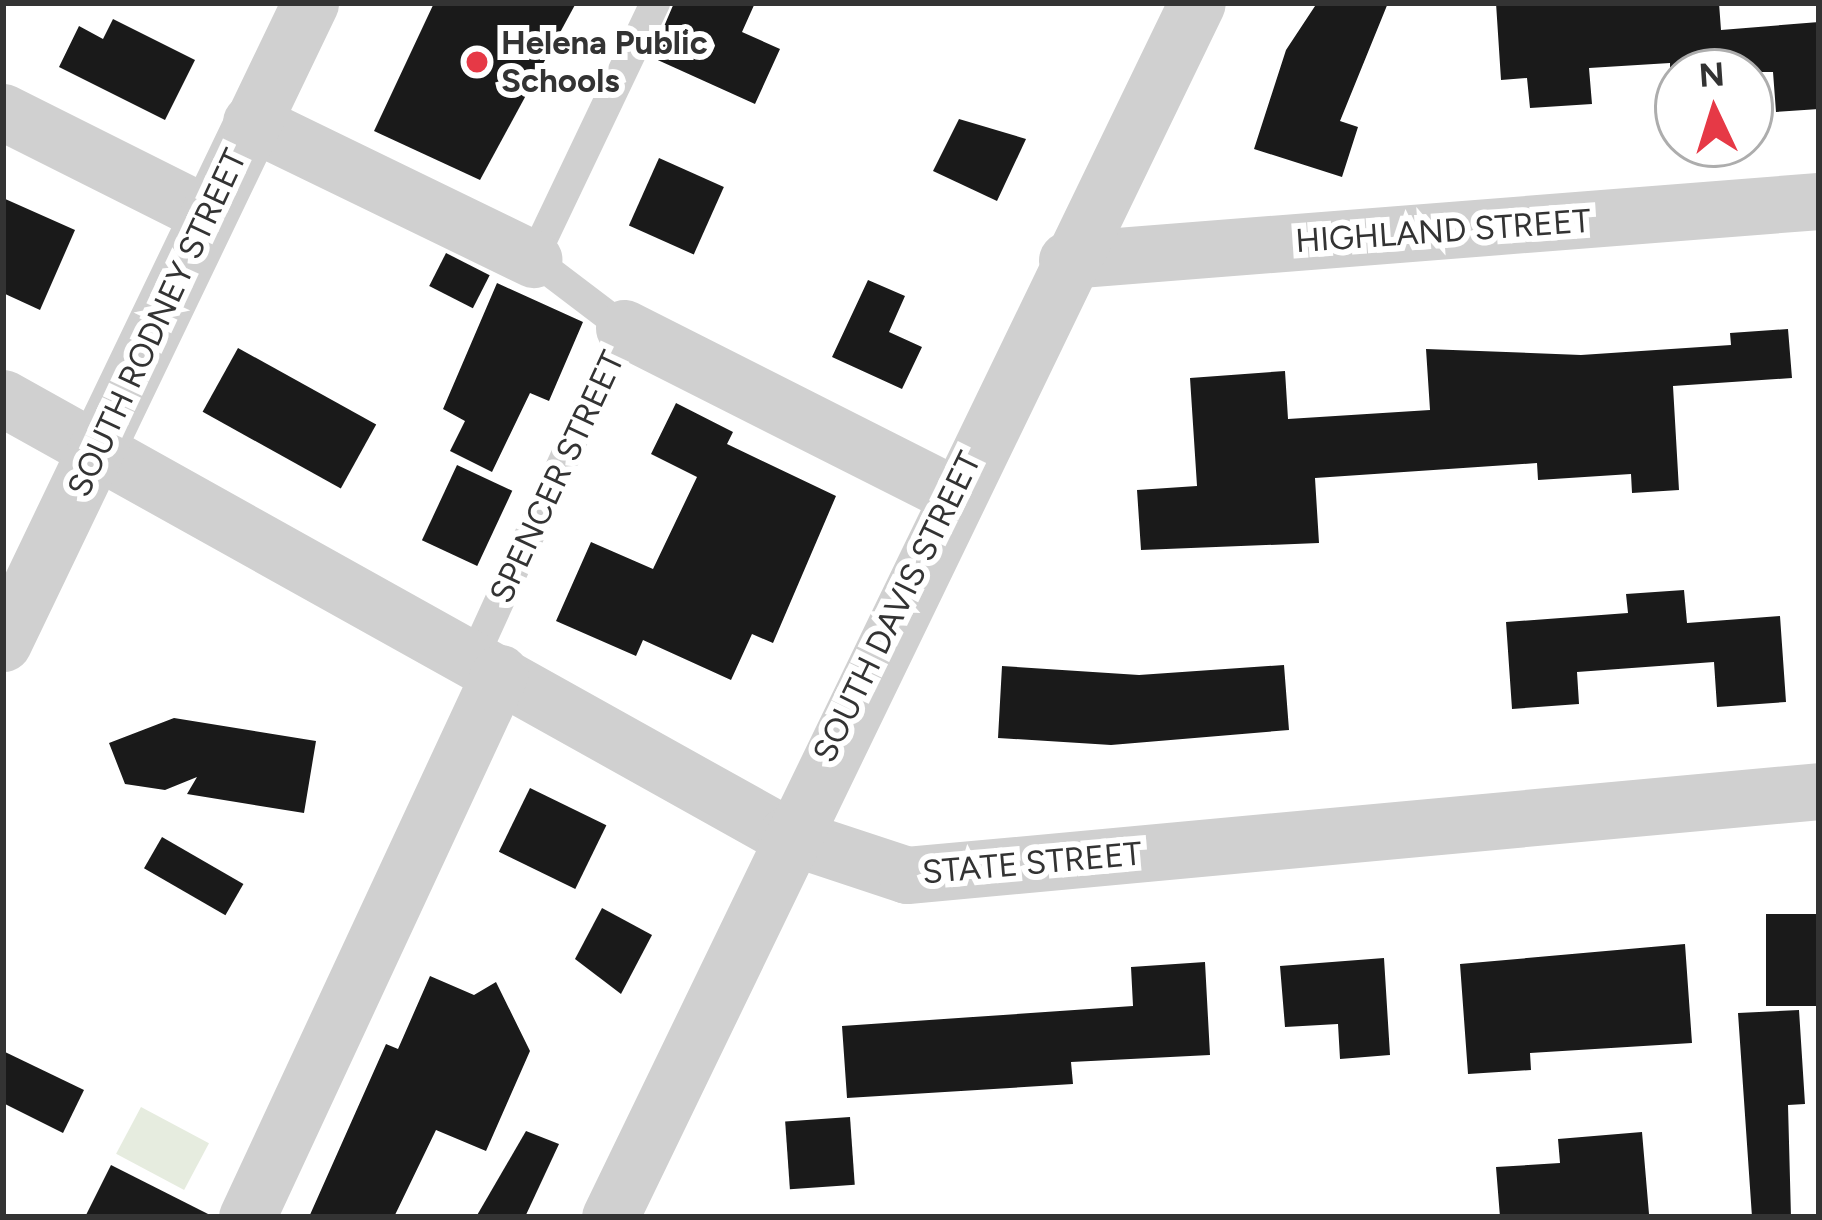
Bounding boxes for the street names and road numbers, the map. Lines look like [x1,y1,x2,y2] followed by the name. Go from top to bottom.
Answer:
[59,143,255,503] street label: SOUTH RODNEY STREET
[1294,201,1592,261] street label: HIGHLAND STREET
[481,345,633,609] street label: SPENCER STREET
[805,445,989,769] street label: SOUTH DAVIS STREET
[920,834,1144,892] street label: STATE STREET

